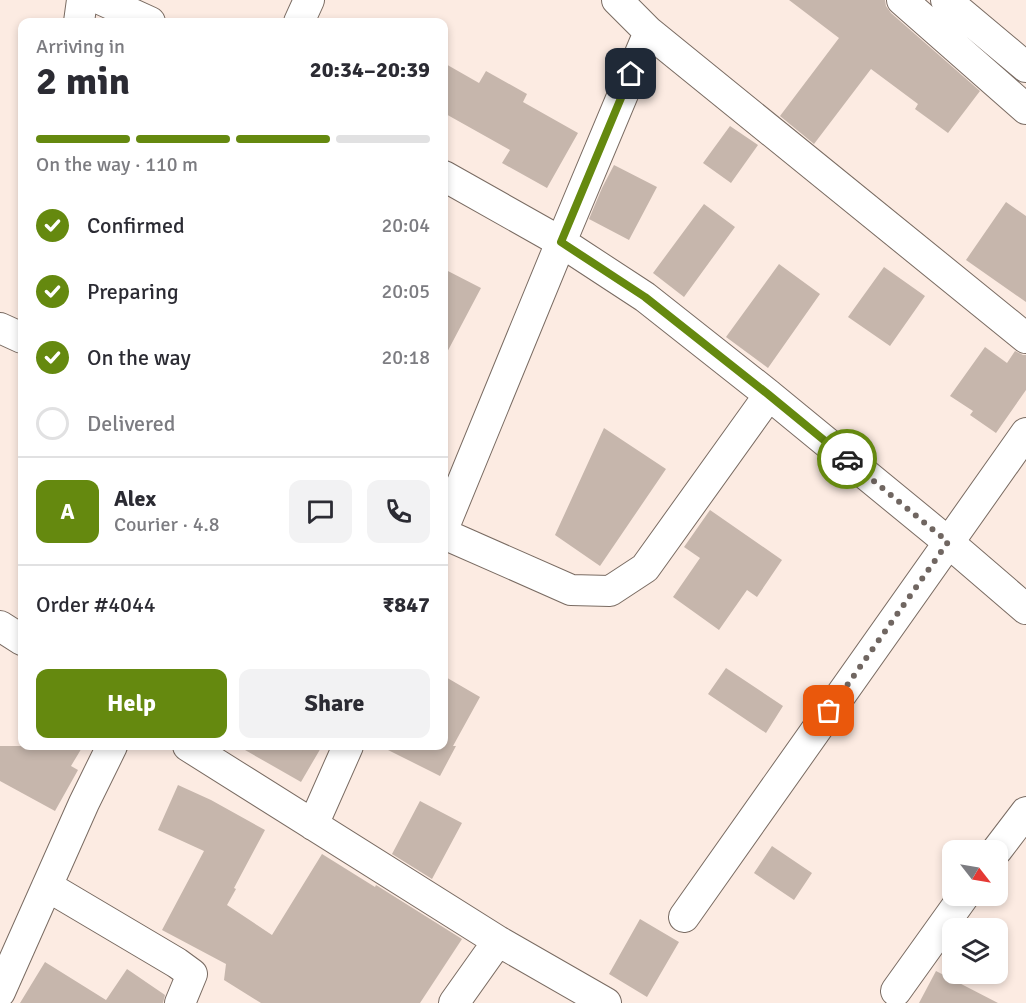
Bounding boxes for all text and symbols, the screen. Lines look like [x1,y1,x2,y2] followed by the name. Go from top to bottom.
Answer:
[36,34,125,59] text: Arriving in
[605,48,656,99] pin
[310,56,430,83] text: 20:34–20:39
[36,57,130,105] text: 2 min
[614,57,647,90] icon: home
[36,152,198,177] text: On the way · 110 m
[36,209,69,242] icon: check
[87,212,185,239] text: Confirmed
[381,213,430,238] text: 20:04
[36,275,69,308] icon: check
[87,278,179,305] text: Preparing
[381,279,430,304] text: 20:05
[36,341,69,374] icon: check
[87,344,191,371] text: On the way
[381,345,430,370] text: 20:18
[87,410,175,437] text: Delivered
[817,429,877,489] courier
[831,443,864,476] icon: car
[289,480,352,543] button: chat
[367,480,430,543] button: phone
[114,485,156,512] text: Alex
[60,498,75,525] text: A
[114,512,220,537] text: Courier · 4.8
[36,591,156,618] text: Order #4044
[382,591,430,618] text: ₹847
[36,669,227,738] button: Help
[239,669,430,738] button: Share
[803,685,854,736] pin
[812,694,845,727] icon: bag
[942,840,1008,906] north arrow
[942,840,1008,984] map controls
[942,918,1008,984] button: layers

